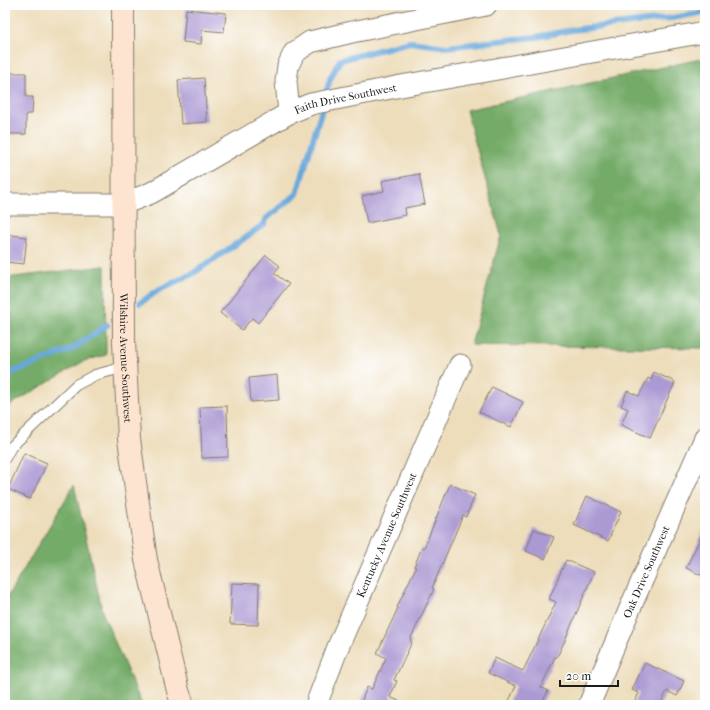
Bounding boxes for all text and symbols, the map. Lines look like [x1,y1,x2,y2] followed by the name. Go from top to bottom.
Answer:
[292,81,398,117] street label: Faith Drive Southwest
[117,292,134,423] street label: Wilshire Avenue Southwest
[354,471,420,600] street label: Kentucky Avenue Southwest
[621,524,673,620] street label: Oak Drive Southwest
[560,662,618,688] scale bar
[566,669,591,683] text: 20 m

